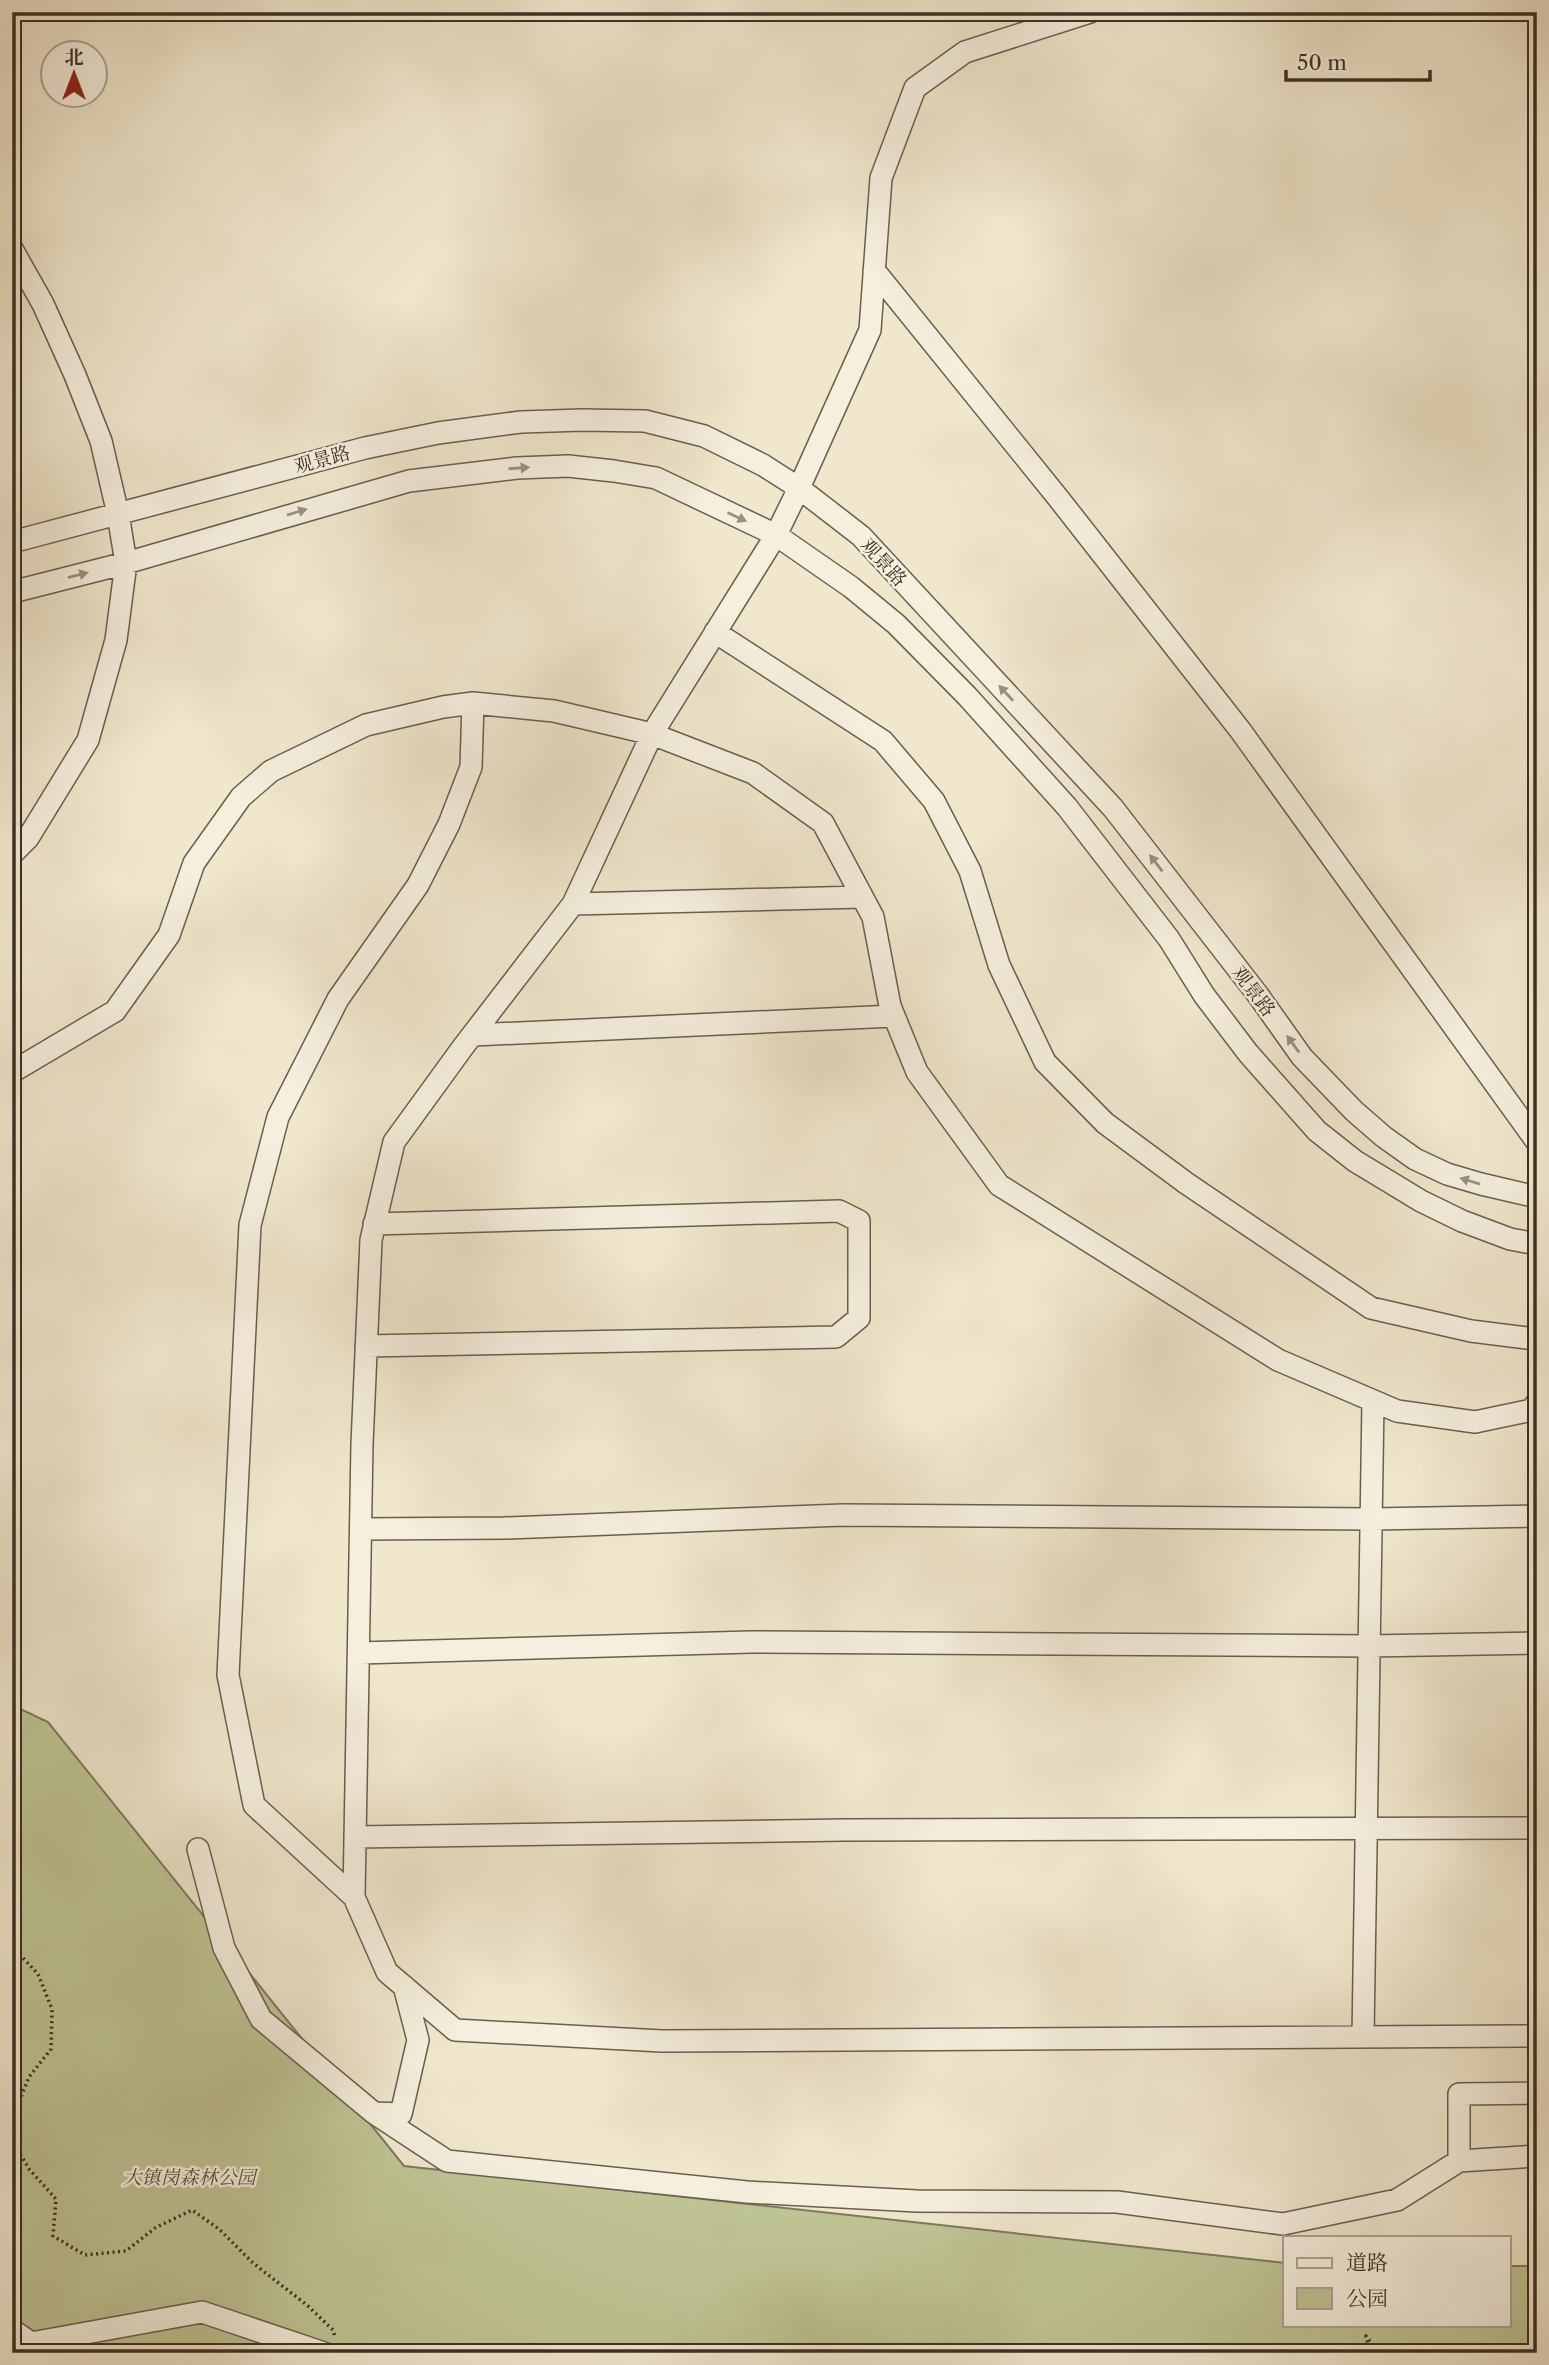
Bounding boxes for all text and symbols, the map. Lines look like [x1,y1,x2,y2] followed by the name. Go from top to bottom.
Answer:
[38,38,108,108] north arrow
[1286,38,1430,82] scale bar
[64,46,84,69] text: 北
[1297,50,1347,75] text: 50 m
[292,441,353,478] street label: 观景路
[509,462,531,473] one-way arrow
[287,507,308,517] one-way arrow
[727,511,747,523] one-way arrow
[856,534,911,591] street label: 观景路
[68,569,90,580] one-way arrow
[998,685,1014,702] one-way arrow
[1148,855,1163,873] one-way arrow
[1227,962,1280,1021] street label: 观景路
[1286,1036,1301,1054] one-way arrow
[1460,1175,1481,1186] one-way arrow
[122,2166,258,2189] park label: 大镇岗森林公园
[1283,2236,1510,2326] legend
[1346,2250,1388,2275] text: 道路
[1346,2286,1388,2311] text: 公园

